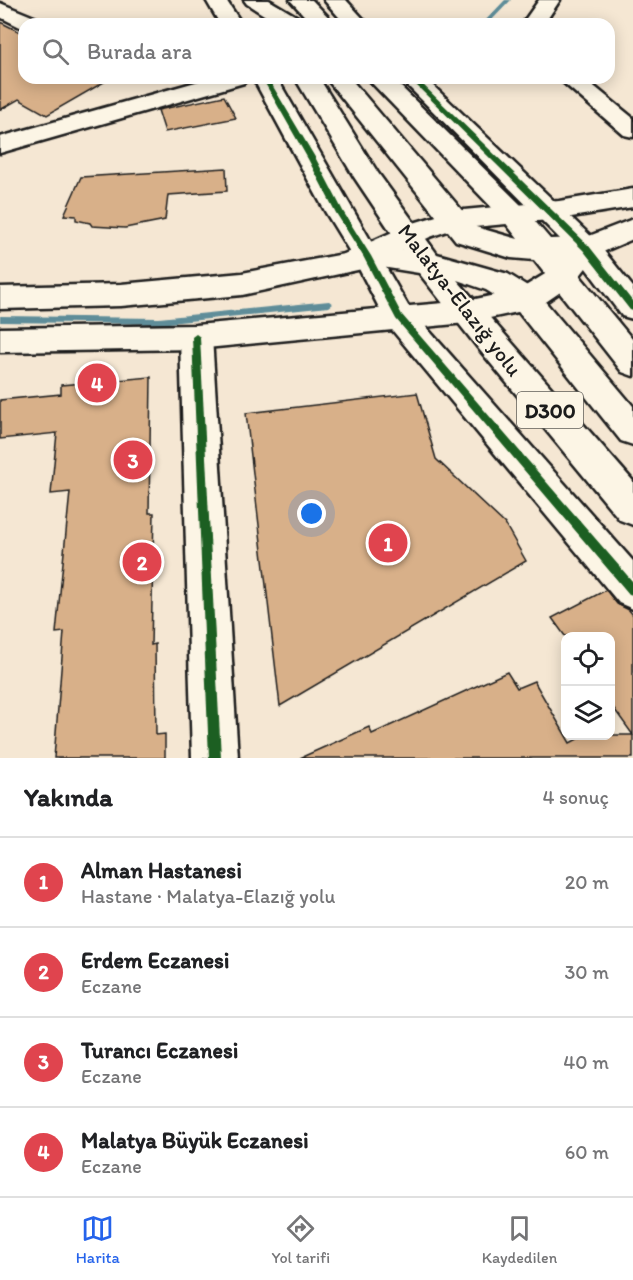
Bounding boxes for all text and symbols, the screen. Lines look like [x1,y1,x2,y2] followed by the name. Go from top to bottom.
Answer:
[18,18,615,84] search box
[39,35,72,68] icon: search
[87,38,192,65] text: Burada ara
[392,218,528,382] street label: Malatya-Elazığ yolu
[78,360,116,406] pin: 4
[517,392,583,428] road number: D300
[114,438,152,482] pin: 3
[297,499,326,528] your location
[368,520,408,566] pin: 1
[122,540,162,584] pin: 2
[561,632,615,740] map controls
[561,632,615,686] button: locate
[561,686,615,740] button: layers
[24,781,113,813] text: Yakında
[542,785,609,809] text: 4 sonuç
[81,857,242,884] text: Alman Hastanesi
[39,870,48,894] text: 1
[565,870,609,894] text: 20 m
[81,884,336,908] text: Hastane · Malatya-Elazığ yolu
[81,947,229,974] text: Erdem Eczanesi
[38,960,49,984] text: 2
[564,960,609,984] text: 30 m
[81,974,142,998] text: Eczane
[81,1037,238,1064] text: Turancı Eczanesi
[38,1050,49,1074] text: 3
[563,1050,609,1074] text: 40 m
[81,1064,142,1088] text: Eczane
[81,1127,309,1154] text: Malatya Büyük Eczanesi
[37,1140,50,1164] text: 4
[565,1140,609,1164] text: 60 m
[81,1154,142,1178] text: Eczane
[76,1212,120,1267] tab: Harita
[271,1212,330,1267] tab: Yol tarifi
[482,1212,557,1267] tab: Kaydedilen

